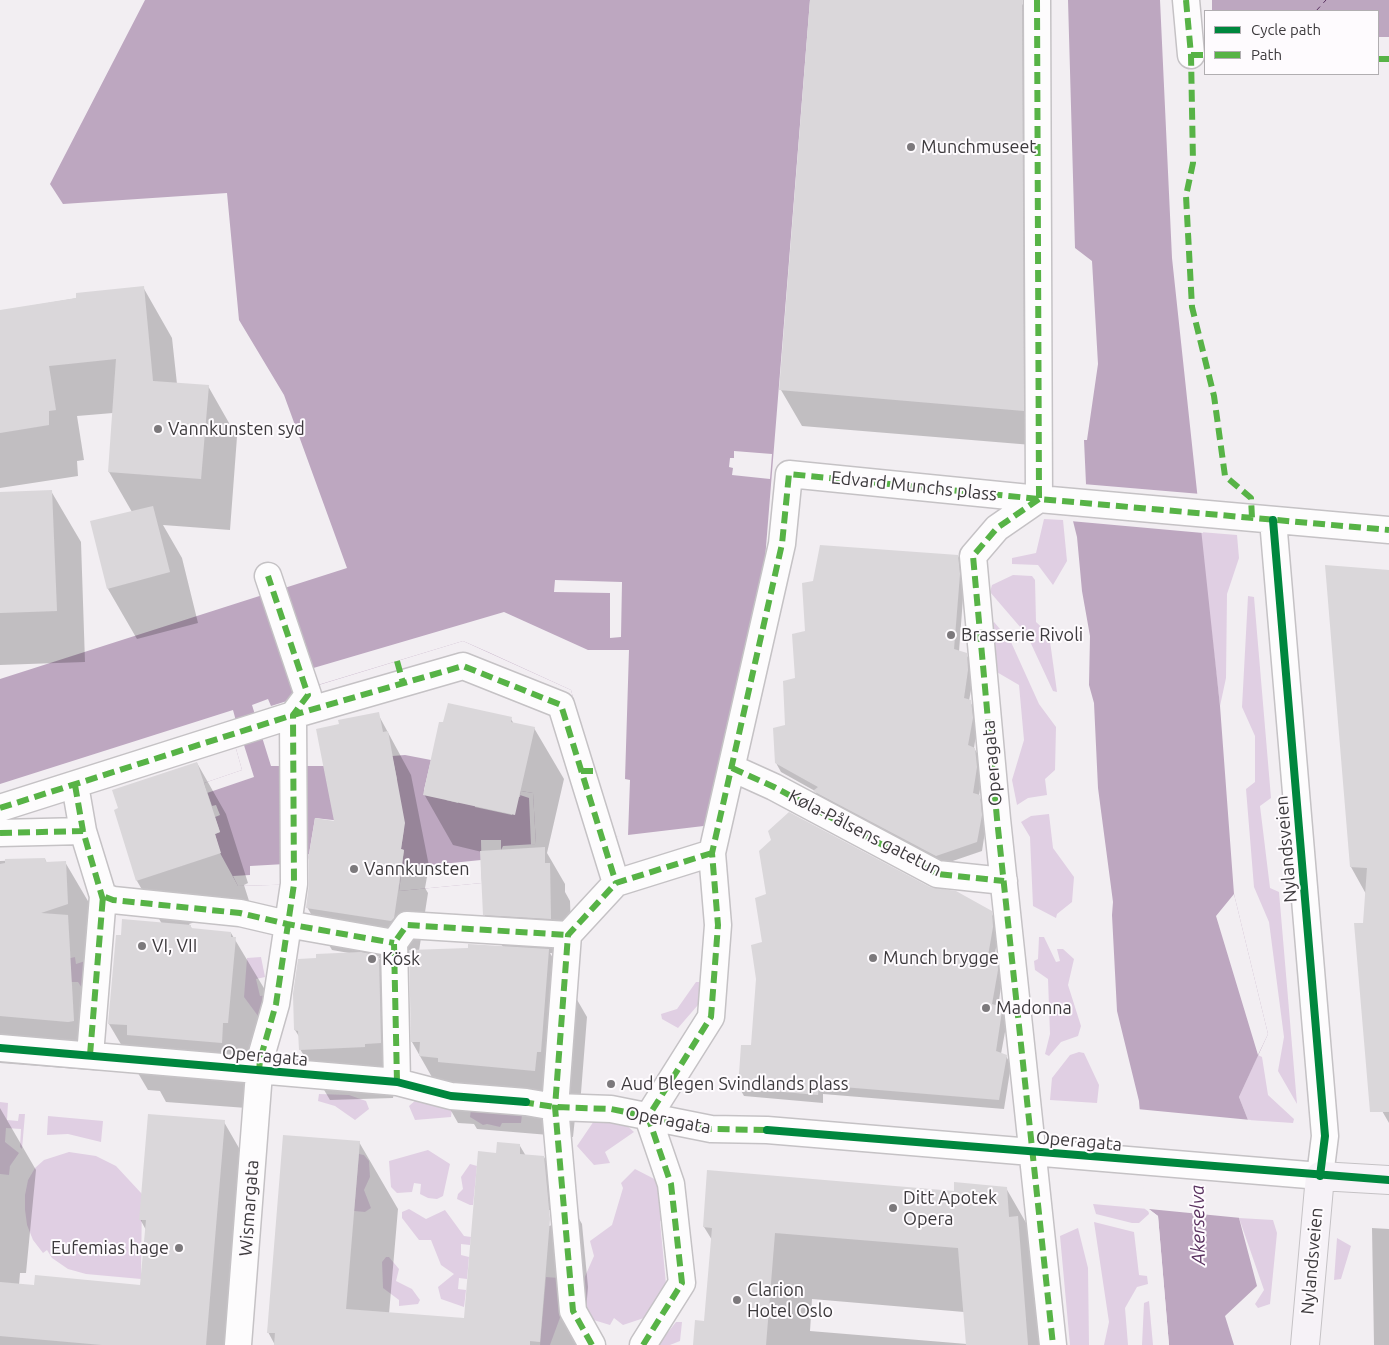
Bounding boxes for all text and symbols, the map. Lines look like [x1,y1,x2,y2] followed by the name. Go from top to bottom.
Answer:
[1204,10,1379,75] legend
[1251,21,1321,38] text: Cycle path
[1251,46,1282,63] text: Path
[921,136,1036,158] place label: Munchmuseet
[905,141,917,153] marker: Munchmuseet
[168,418,305,440] place label: Vannkunsten syd
[152,423,164,435] marker: Vannkunsten syd
[830,467,998,505] street label: Edvard Munchs plass
[961,624,1083,646] place label: Brasserie Rivoli
[945,629,957,641] marker: Brasserie Rivoli
[977,719,1007,807] street label: Operagata
[785,785,945,881] street label: Køla-Pålsens gatetun
[1271,795,1301,903] street label: Nylandsveien
[364,858,470,880] place label: Vannkunsten
[348,863,360,875] marker: Vannkunsten
[152,935,197,957] place label: VI, VII
[136,940,148,952] marker: VI, VII
[883,947,999,969] place label: Munch brygge
[382,948,420,970] place label: Kösk
[867,952,879,964] marker: Munch brygge
[366,953,378,965] marker: Kösk
[996,997,1072,1019] place label: Madonna
[980,1002,992,1014] marker: Madonna
[221,1041,309,1071] street label: Operagata
[621,1073,848,1095] place label: Aud Blegen Svindlands plass
[605,1078,617,1090] marker: Aud Blegen Svindlands plass
[624,1102,712,1138] street label: Operagata
[1035,1126,1123,1156] street label: Operagata
[235,1159,263,1257] street label: Wismargata
[1186,1185,1210,1265] water label: Akerselva
[903,1187,997,1230] place label: Ditt Apotek Opera
[887,1202,899,1214] marker: Ditt Apotek Opera
[1297,1207,1327,1315] street label: Nylandsveien
[51,1237,169,1259] place label: Eufemias hage
[173,1242,185,1254] marker: Eufemias hage
[747,1279,833,1322] place label: Clarion Hotel Oslo
[731,1294,743,1306] marker: Clarion Hotel Oslo

